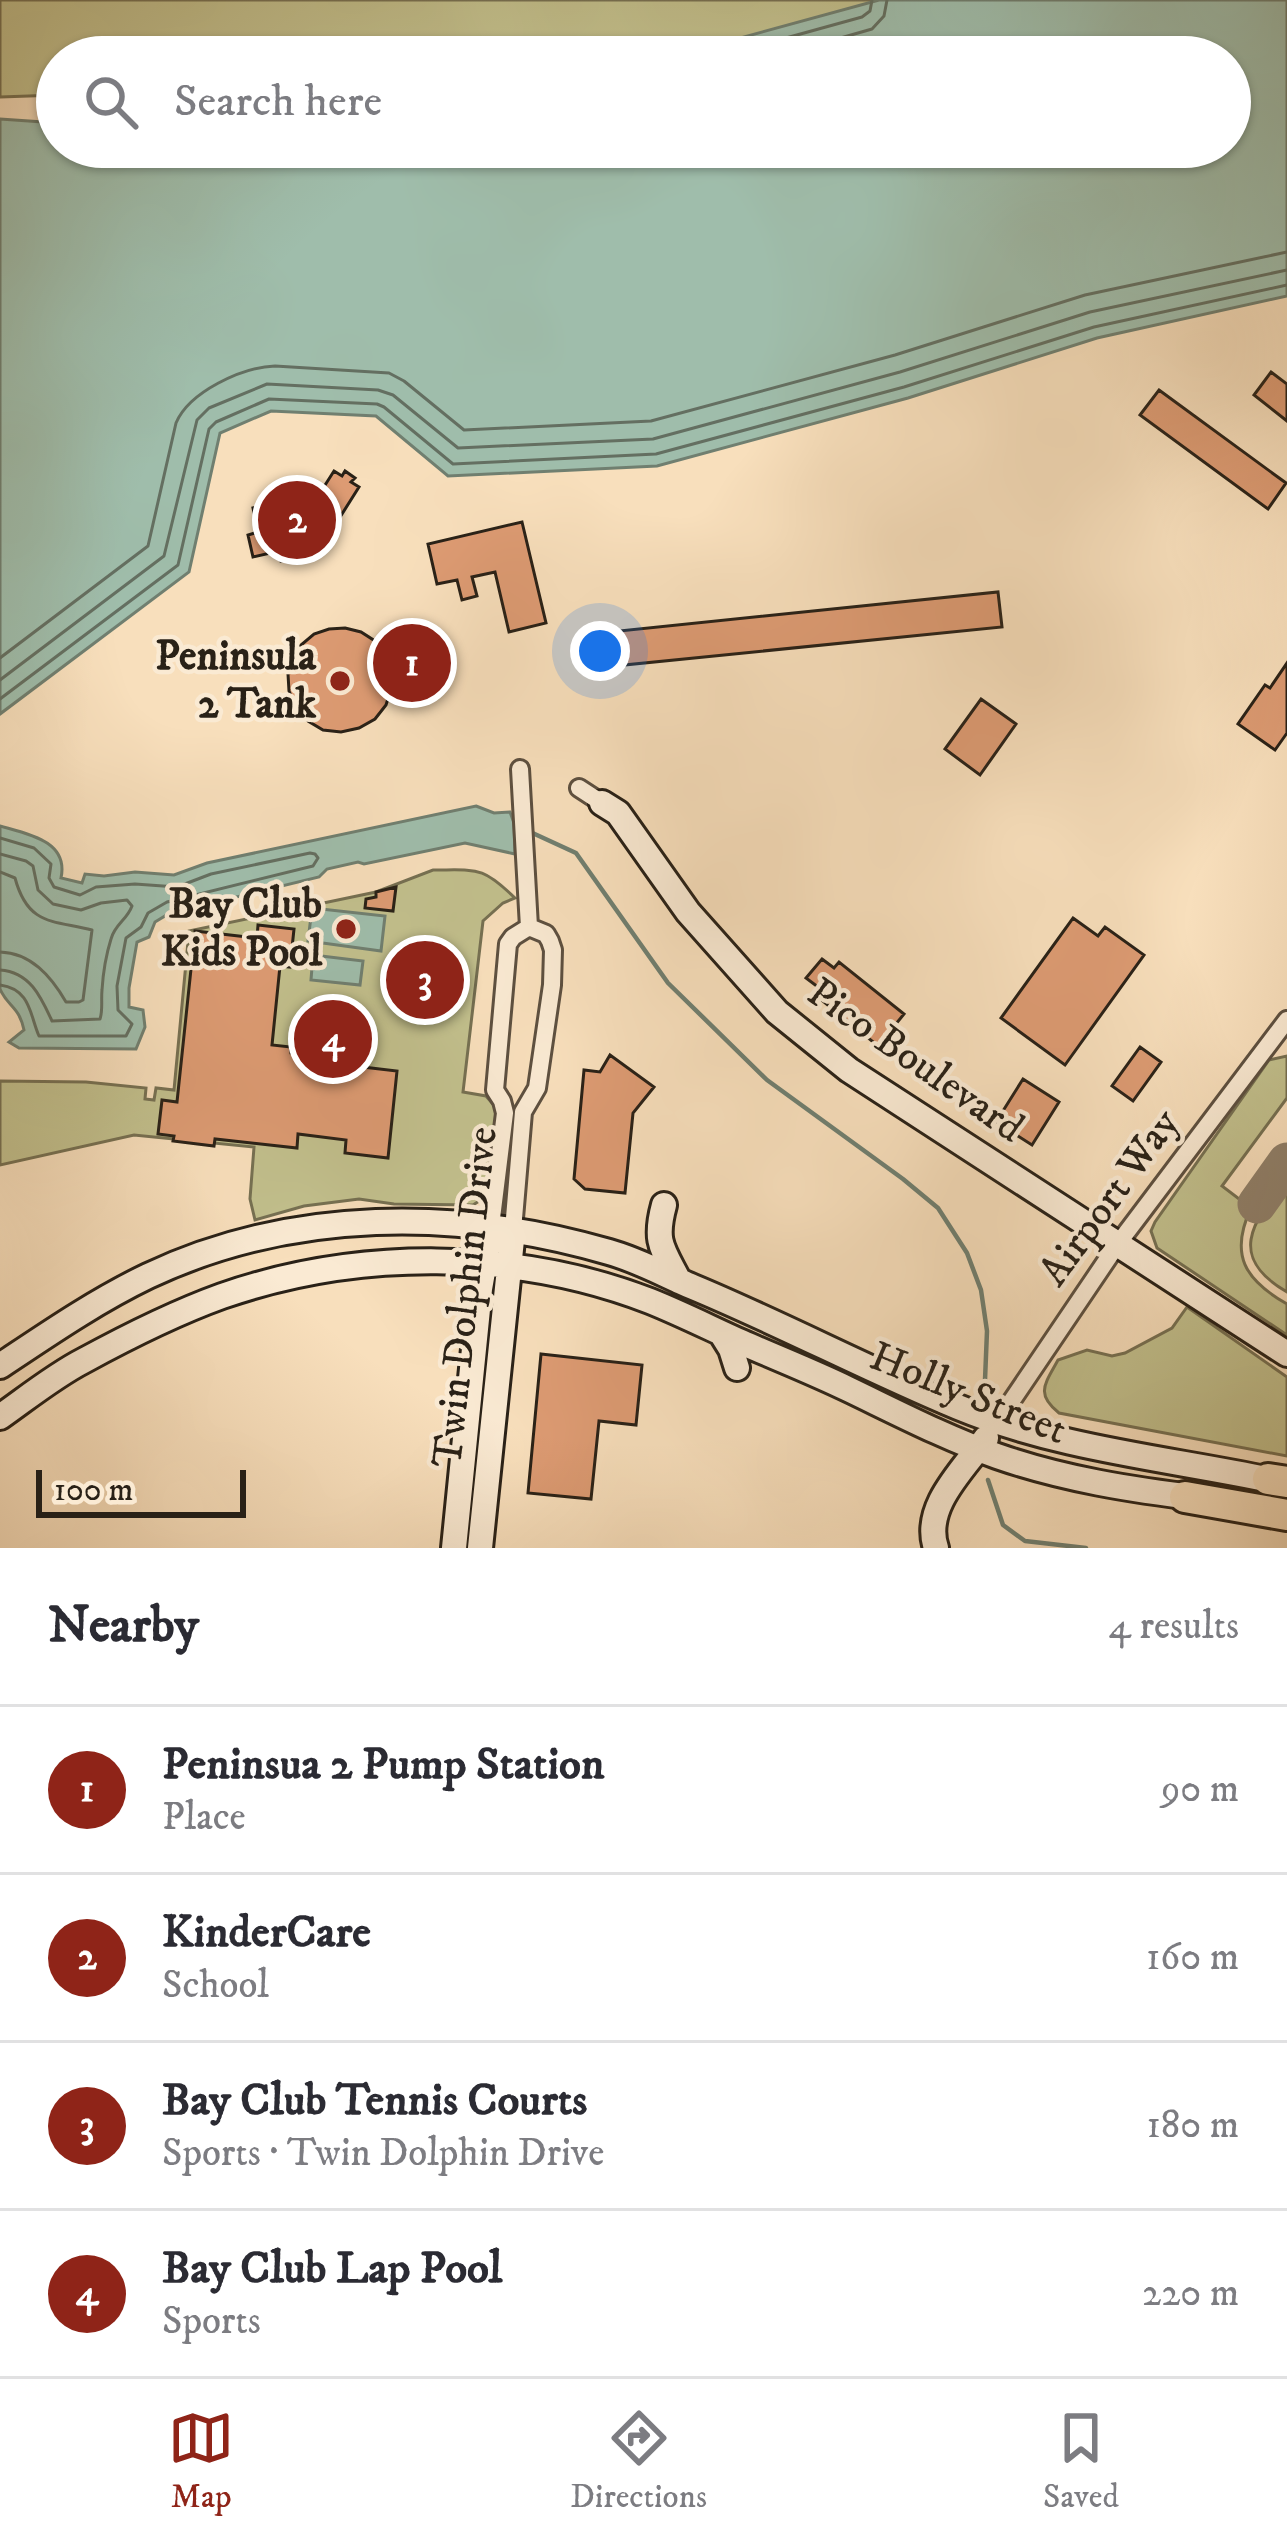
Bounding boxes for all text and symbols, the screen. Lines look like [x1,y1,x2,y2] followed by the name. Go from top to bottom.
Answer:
[36,36,1251,168] search box
[78,69,144,135] icon: search
[174,74,382,130] text: Search here
[258,475,336,565] pin: 2
[373,618,451,708] pin: 1
[570,621,630,681] your location
[155,631,317,731] place label: Peninsula 2 Tank
[327,668,353,694] marker: Peninsula 2 Tank
[161,879,323,979] place label: Bay Club Kids Pool
[333,916,359,942] marker: Bay Club Kids Pool
[386,935,464,1025] pin: 3
[797,967,1033,1155] street label: Pico Boulevard
[294,994,372,1084] pin: 4
[1028,1098,1192,1297] street label: Airport Way
[422,1124,510,1470] street label: Twin Dolphin Drive
[862,1331,1074,1457] street label: Holly Street
[36,1464,246,1517] scale bar
[54,1470,133,1511] text: 100 m
[48,1594,199,1658] text: Nearby
[1109,1602,1239,1651] text: 4 results
[162,1737,605,1793] text: Peninsua 2 Pump Station
[80,1765,94,1814] text: 1
[1161,1765,1239,1814] text: 90 m
[162,1793,246,1842] text: Place
[162,1905,371,1961] text: KinderCare
[77,1933,97,1982] text: 2
[1146,1933,1239,1982] text: 160 m
[162,1961,269,2010] text: School
[162,2073,587,2129] text: Bay Club Tennis Courts
[80,2101,94,2150] text: 3
[1147,2101,1239,2150] text: 180 m
[162,2129,604,2178] text: Sports · Twin Dolphin Drive
[162,2241,502,2297] text: Bay Club Lap Pool
[76,2269,98,2318] text: 4
[1142,2269,1239,2318] text: 220 m
[162,2297,261,2346] text: Sports
[168,2405,234,2518] tab: Map
[570,2405,707,2518] tab: Directions
[1043,2405,1119,2518] tab: Saved

